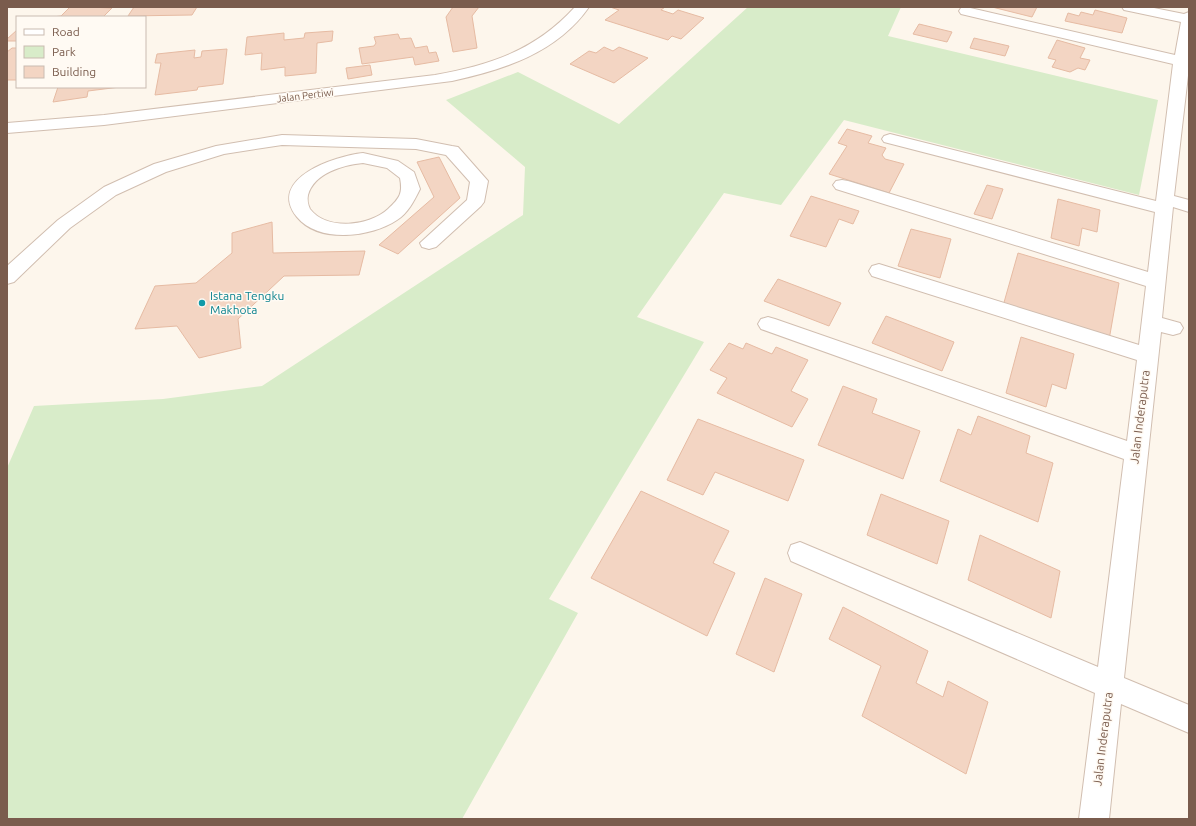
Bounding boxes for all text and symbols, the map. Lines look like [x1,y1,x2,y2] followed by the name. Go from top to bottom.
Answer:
[16,16,146,88] legend
[52,25,80,38] text: Road
[52,45,76,58] text: Park
[52,65,96,78] text: Building
[276,87,334,104] street label: Jalan Pertiwi
[210,289,284,316] place label: Istana Tengku Makhota
[197,298,207,308] marker: Istana Tengku Makhota
[1127,369,1152,465] street label: Jalan Inderaputra
[1090,691,1115,787] street label: Jalan Inderaputra

